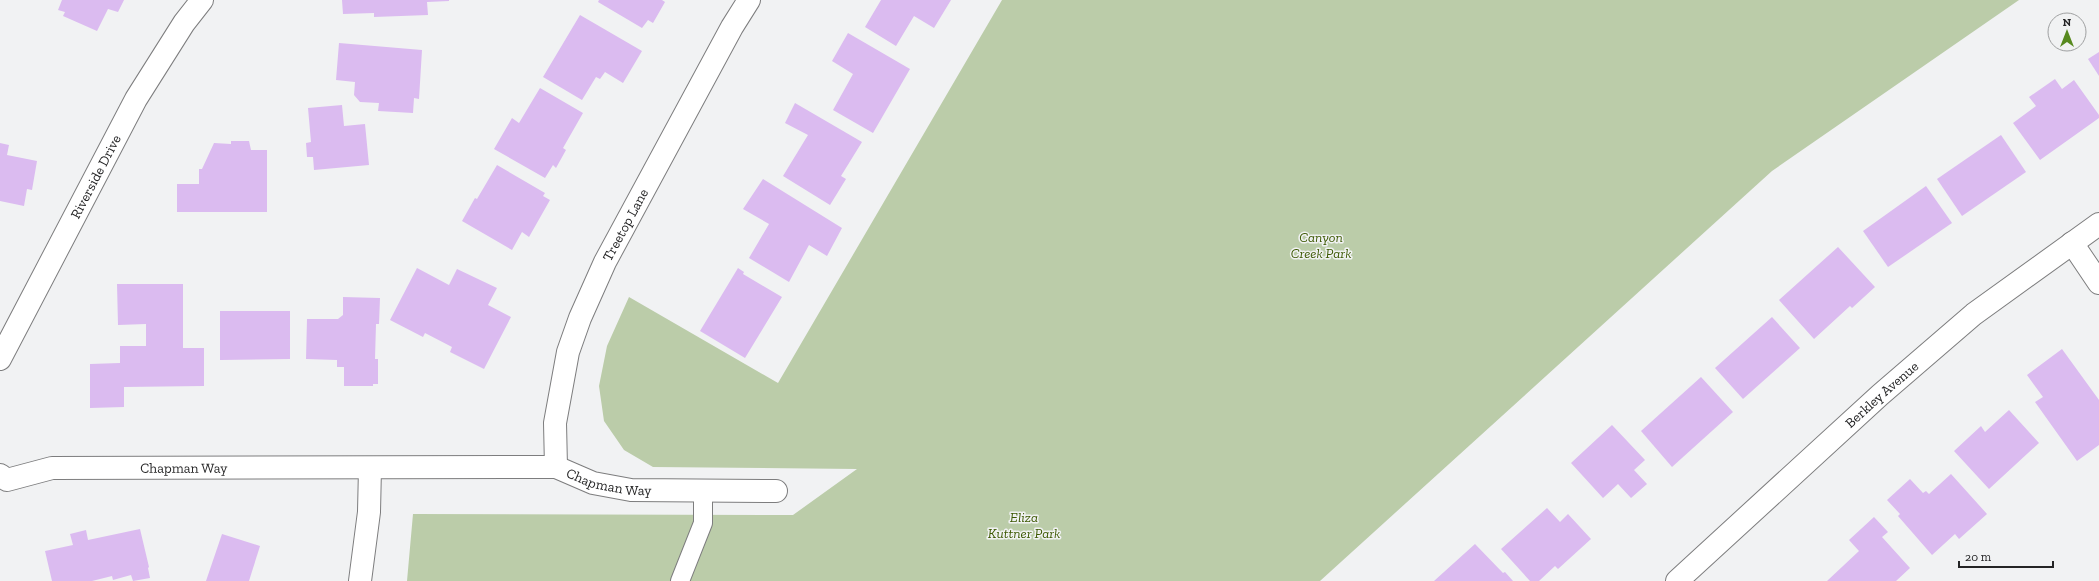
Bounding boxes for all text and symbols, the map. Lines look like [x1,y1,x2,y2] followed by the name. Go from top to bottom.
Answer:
[2047,12,2087,52] north arrow
[2063,16,2072,29] text: N
[67,132,125,222] street label: Riverside Drive
[599,185,652,264] street label: Treetop Lane
[1291,229,1351,262] park label: Canyon Creek Park
[1842,357,1922,432] street label: Berkley Avenue
[140,460,228,477] street label: Chapman Way
[564,465,652,499] street label: Chapman Way
[988,509,1060,542] park label: Eliza Kuttner Park
[1959,543,2053,569] scale bar
[1965,550,1992,564] text: 20 m

